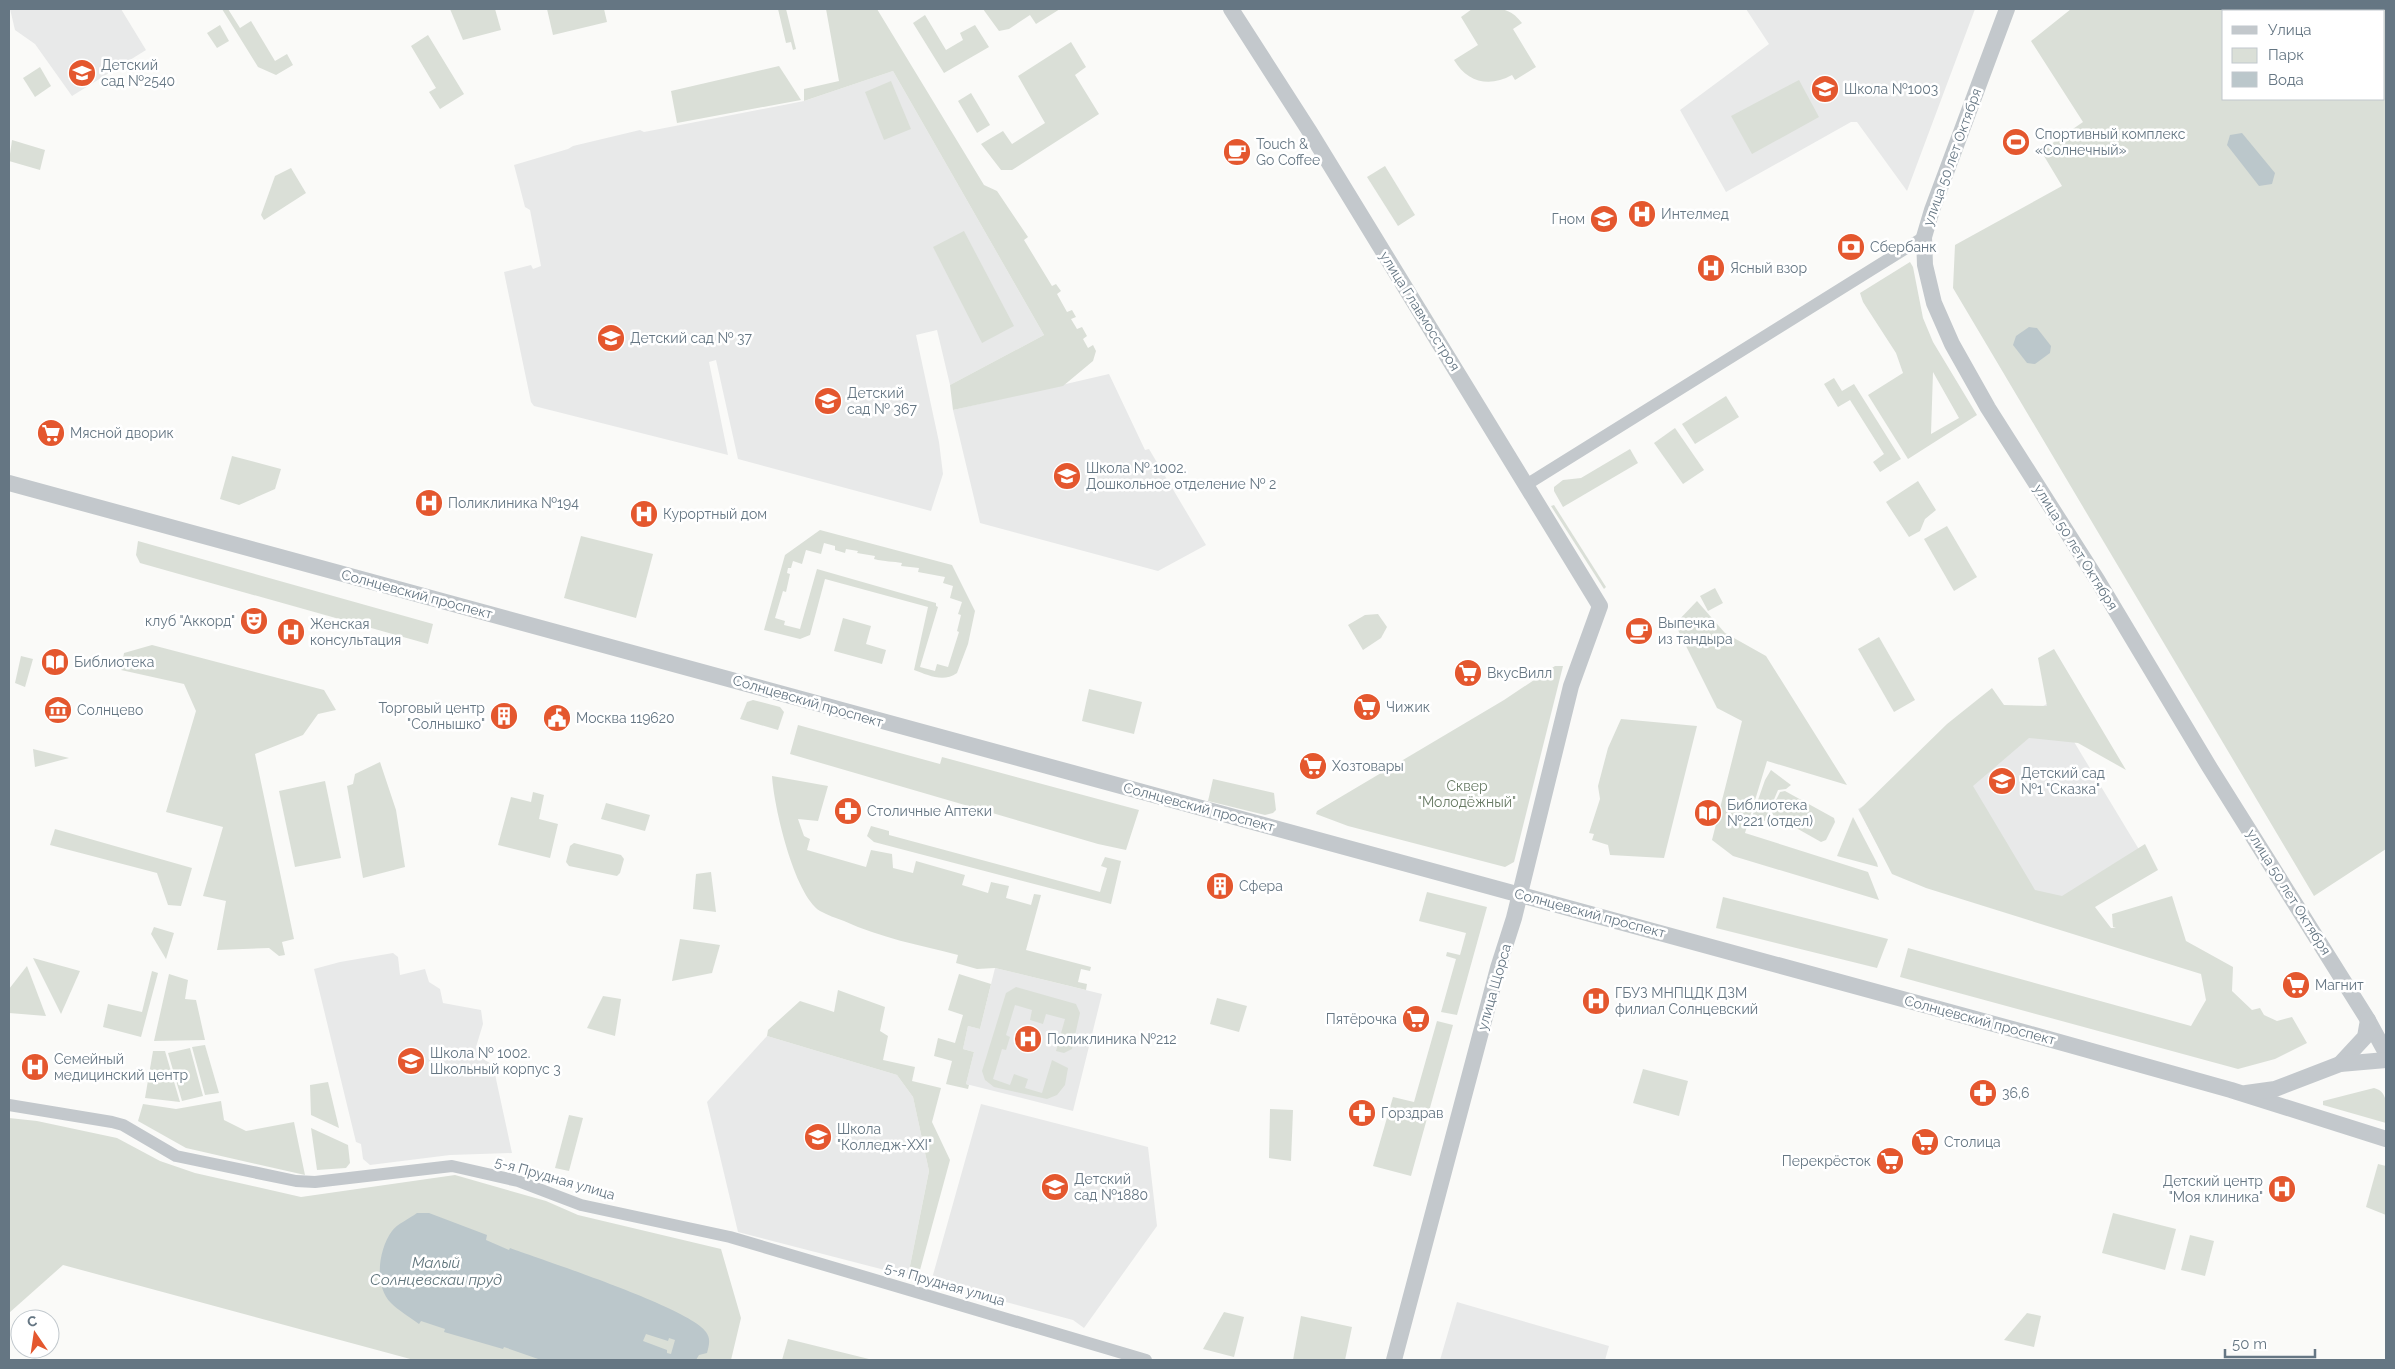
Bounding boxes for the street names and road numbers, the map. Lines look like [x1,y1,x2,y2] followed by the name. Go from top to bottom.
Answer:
[1920,86,1984,228] street label: улица 50 лет Октября
[1377,248,1463,374] street label: улица Главмосстроя
[2031,481,2121,613] street label: улица 50 лет Октября
[340,566,495,622] street label: Солнцевский проспект
[731,672,885,730] street label: Солнцевский проспект
[1122,779,1277,835] street label: Солнцевский проспект
[2244,826,2334,958] street label: улица 50 лет Октября
[1513,885,1668,941] street label: Солнцевский проспект
[1474,942,1514,1032] street label: улица Щорса
[1903,992,2058,1048] street label: Солнцевский проспект
[493,1153,617,1203] street label: 5-я Прудная улица
[883,1259,1007,1309] street label: 5-я Прудная улица

